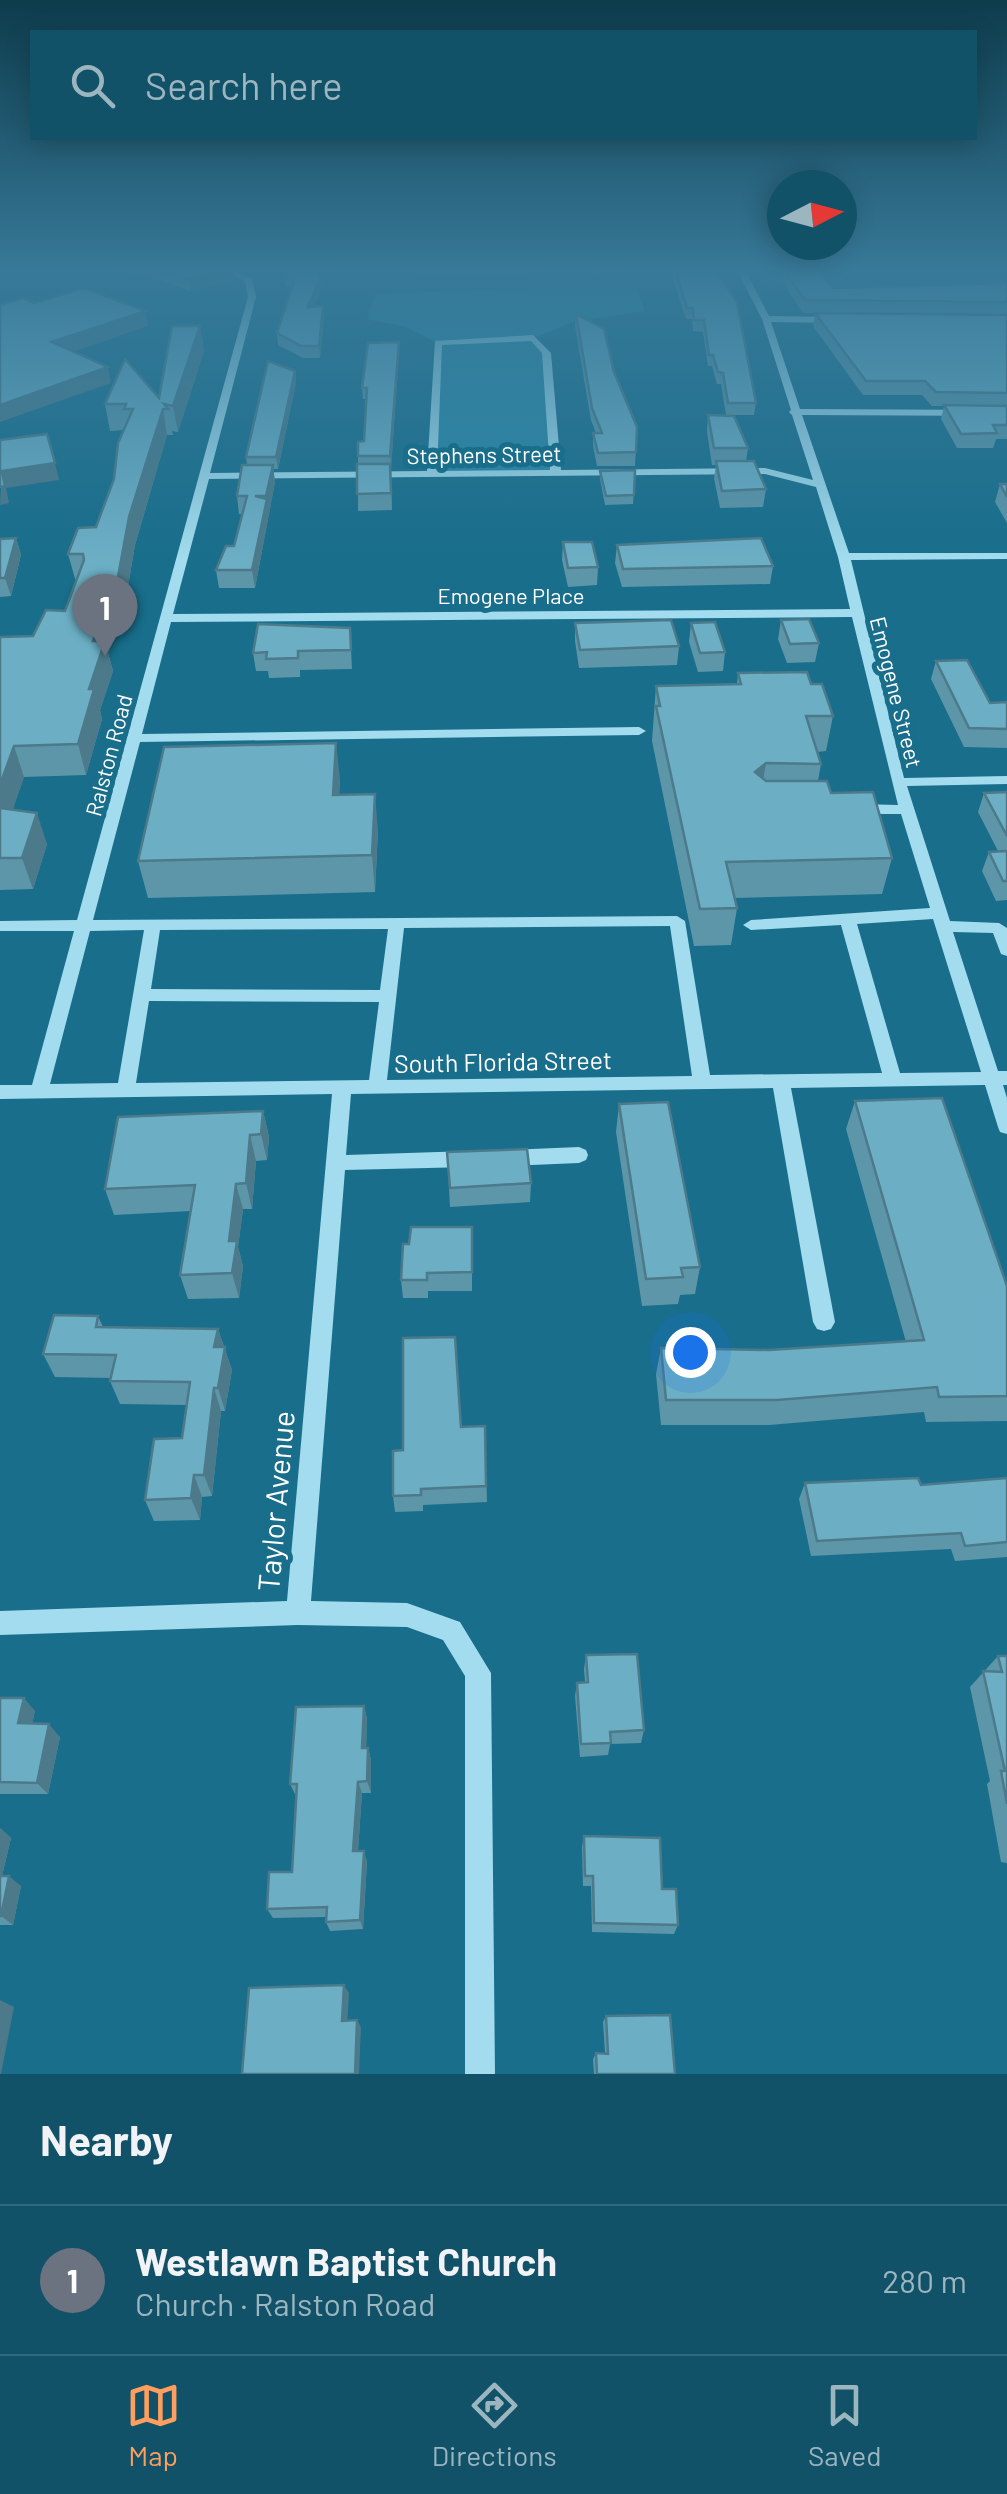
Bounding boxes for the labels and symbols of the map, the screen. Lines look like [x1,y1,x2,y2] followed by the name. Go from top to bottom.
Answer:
[767,170,857,260] north arrow
[406,440,562,468] street label: Stephens Street
[72,574,138,656] pin: 1
[437,582,585,608] street label: Emogene Place
[866,614,928,770] street label: Emogene Street
[79,691,137,819] street label: Ralston Road
[394,1044,612,1078] street label: South Florida Street
[665,1327,716,1378] your location
[249,1409,301,1593] street label: Taylor Avenue

